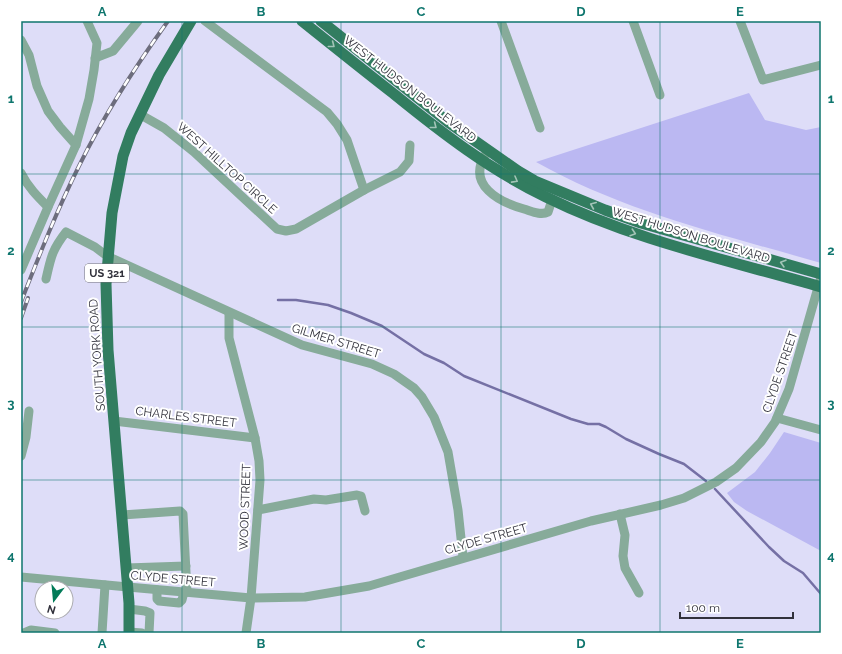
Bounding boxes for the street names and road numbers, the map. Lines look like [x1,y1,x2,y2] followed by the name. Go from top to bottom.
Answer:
[341,33,479,145] street label: WEST HUDSON BOULEVARD
[174,119,280,217] street label: WEST HILLTOP CIRCLE
[610,204,772,266] street label: WEST HUDSON BOULEVARD
[85,264,129,282] road number: US 321
[86,298,108,411] street label: SOUTH YORK ROAD
[290,321,383,361] street label: GILMER STREET
[760,329,801,414] street label: CLYDE STREET
[135,404,238,430] street label: CHARLES STREET
[236,463,254,550] street label: WOOD STREET
[443,520,529,557] street label: CLYDE STREET
[130,568,217,590] street label: CLYDE STREET

